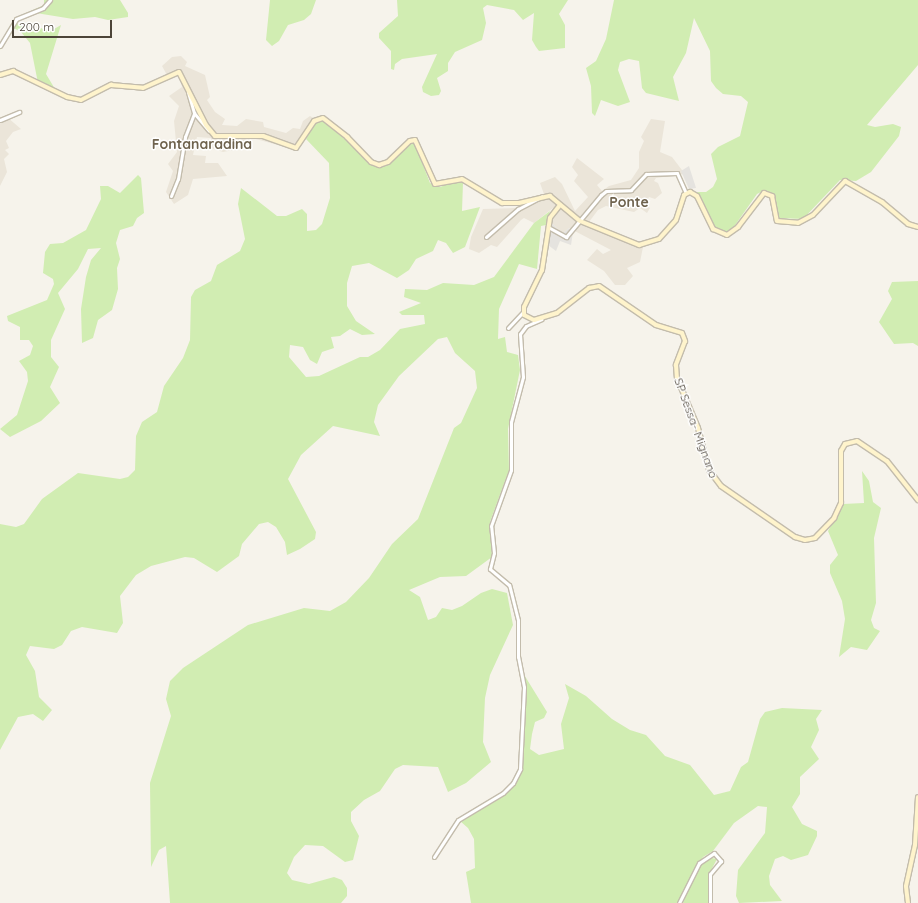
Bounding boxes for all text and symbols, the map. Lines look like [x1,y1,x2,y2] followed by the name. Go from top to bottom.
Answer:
[14,12,114,38] scale bar
[19,19,54,34] text: 200 m
[152,136,252,152] district label: Fontanaradina
[609,194,649,210] district label: Ponte
[671,376,721,480] street label: SP Sessa- Mignano

